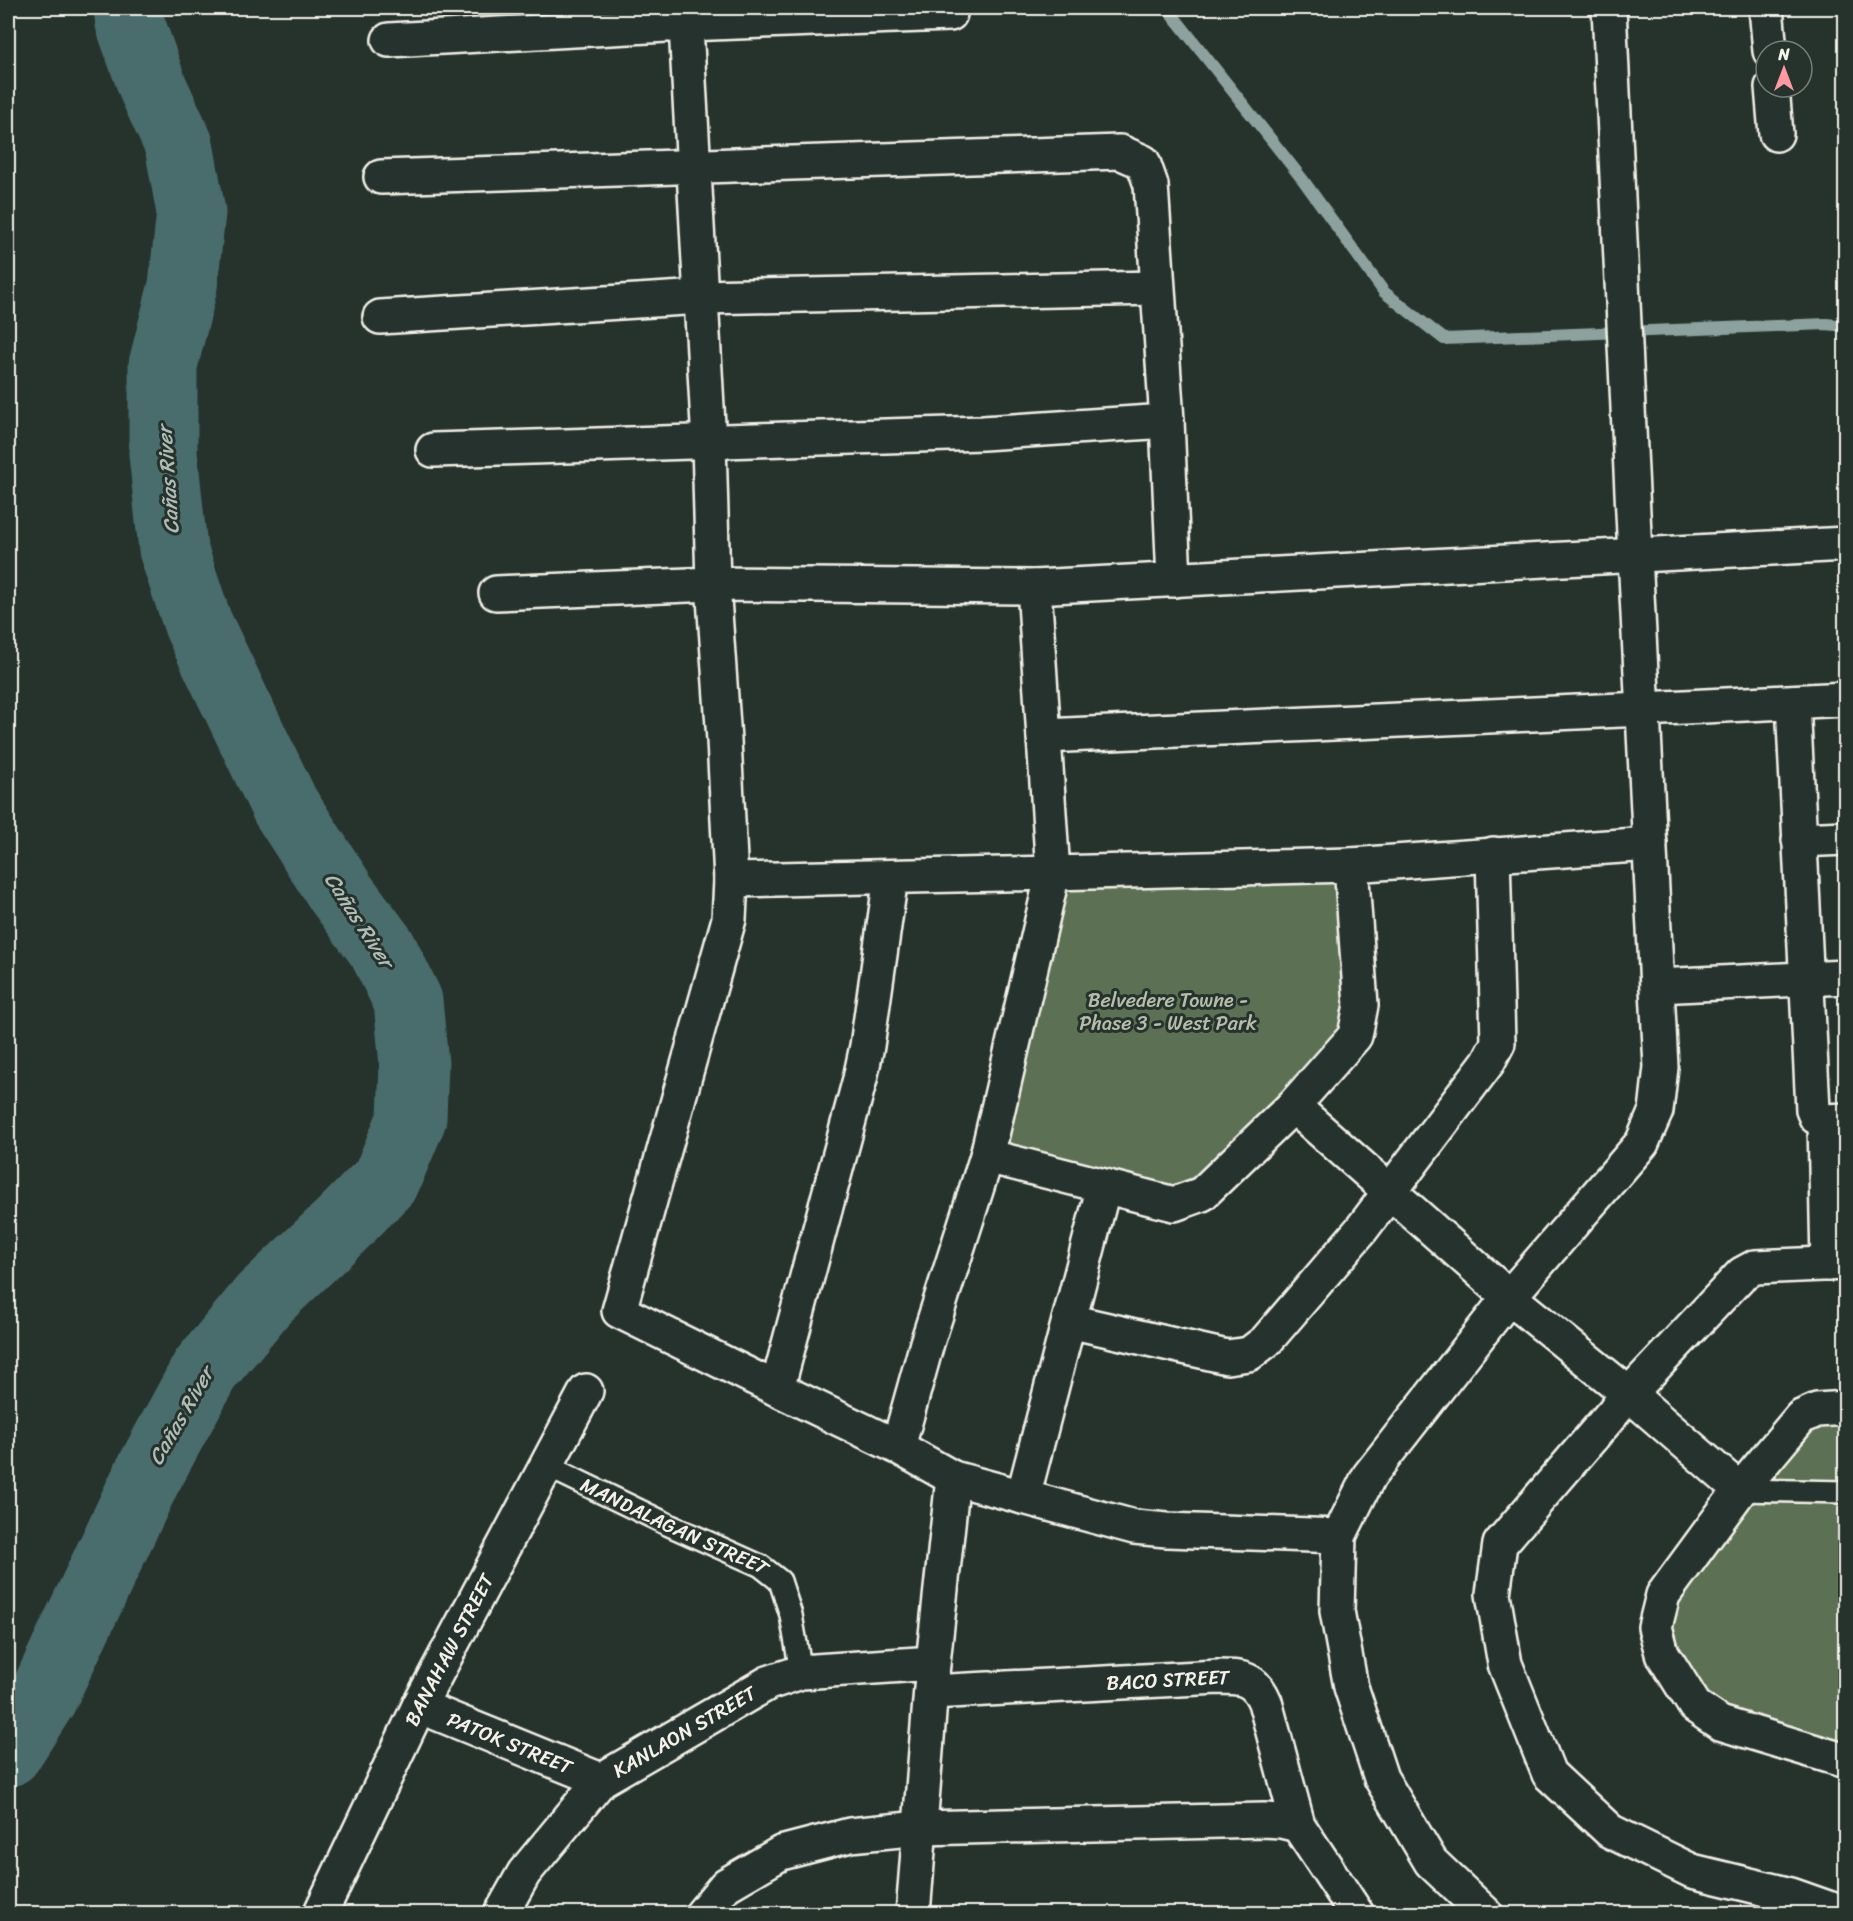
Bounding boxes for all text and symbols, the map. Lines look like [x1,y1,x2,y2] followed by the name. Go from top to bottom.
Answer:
[1754,39,1814,99] north arrow
[1777,40,1790,69] text: N
[145,421,191,535] water label: Cañas River
[314,864,406,979] water label: Cañas River
[1079,983,1257,1041] park label: Belvedere Towne - Phase 3 - West Park
[137,1357,226,1472] water label: Cañas River
[574,1467,779,1585] street label: MANDALAGAN STREET
[394,1566,504,1732] street label: BANAHAW STREET
[1106,1659,1230,1700] street label: BACO STREET
[606,1675,764,1787] street label: KANLAON STREET
[442,1702,580,1785] street label: PATOK STREET

